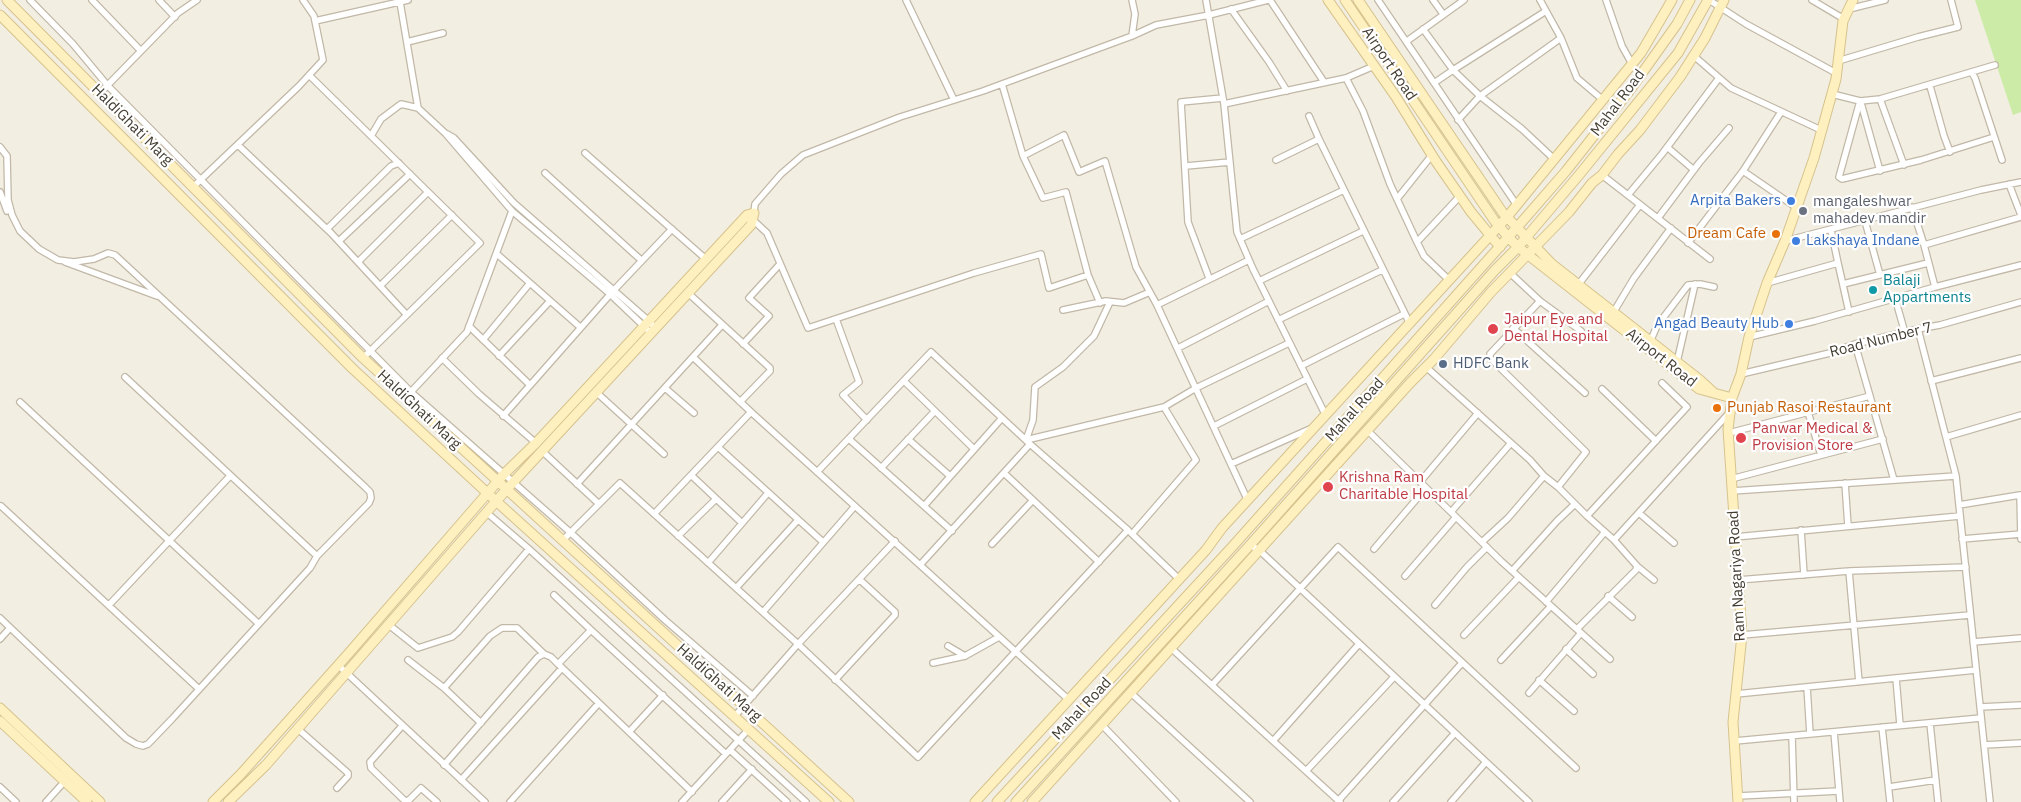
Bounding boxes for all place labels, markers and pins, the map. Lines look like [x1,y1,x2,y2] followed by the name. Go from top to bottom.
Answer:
[1690,192,1781,210] place label: Arpita Bakers
[1813,193,1926,228] place label: mangaleshwar mahadev mandir
[1785,195,1797,207] marker: Arpita Bakers
[1797,205,1809,217] marker: mangaleshwar mahadev mandir
[1687,225,1766,243] place label: Dream Cafe
[1770,228,1782,240] marker: Dream Cafe
[1806,232,1920,250] place label: Lakshaya Indane
[1790,235,1802,247] marker: Lakshaya Indane
[1883,272,1971,307] place label: Balaji Appartments
[1867,284,1879,296] marker: Balaji Appartments
[1504,311,1608,346] place label: Jaipur Eye and Dental Hospital
[1654,315,1779,333] place label: Angad Beauty Hub
[1783,318,1795,330] marker: Angad Beauty Hub
[1486,322,1500,336] marker: Jaipur Eye and Dental Hospital
[1453,355,1529,373] place label: HDFC Bank
[1437,358,1449,370] marker: HDFC Bank
[1727,399,1891,417] place label: Punjab Rasoi Restaurant
[1711,402,1723,414] marker: Punjab Rasoi Restaurant
[1752,420,1872,455] place label: Panwar Medical & Provision Store
[1734,431,1748,445] marker: Panwar Medical & Provision Store
[1339,469,1468,504] place label: Krishna Ram Charitable Hospital
[1321,480,1335,494] marker: Krishna Ram Charitable Hospital

